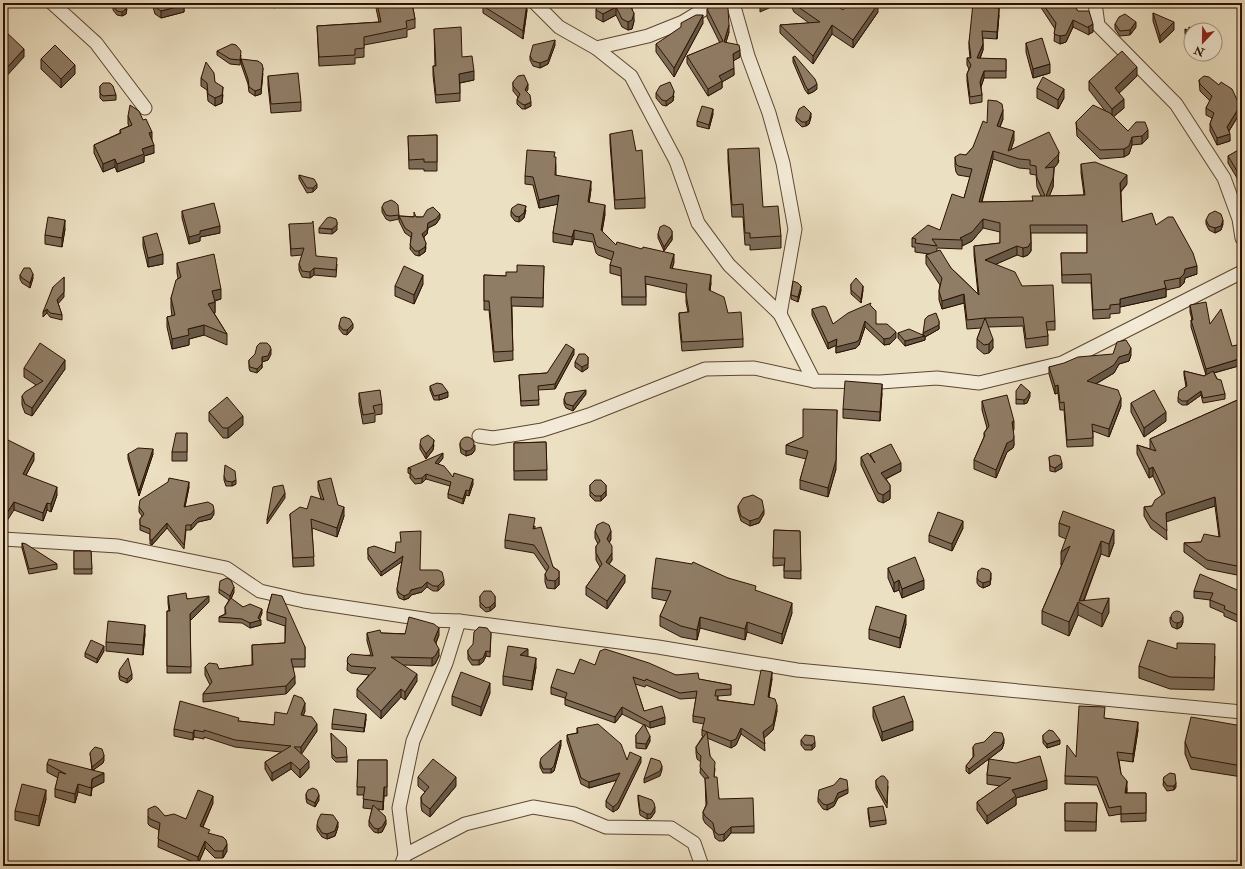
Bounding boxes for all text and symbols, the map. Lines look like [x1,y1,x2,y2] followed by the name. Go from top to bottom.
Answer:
[1183,22,1223,62] north arrow
[1191,43,1207,59] text: N

